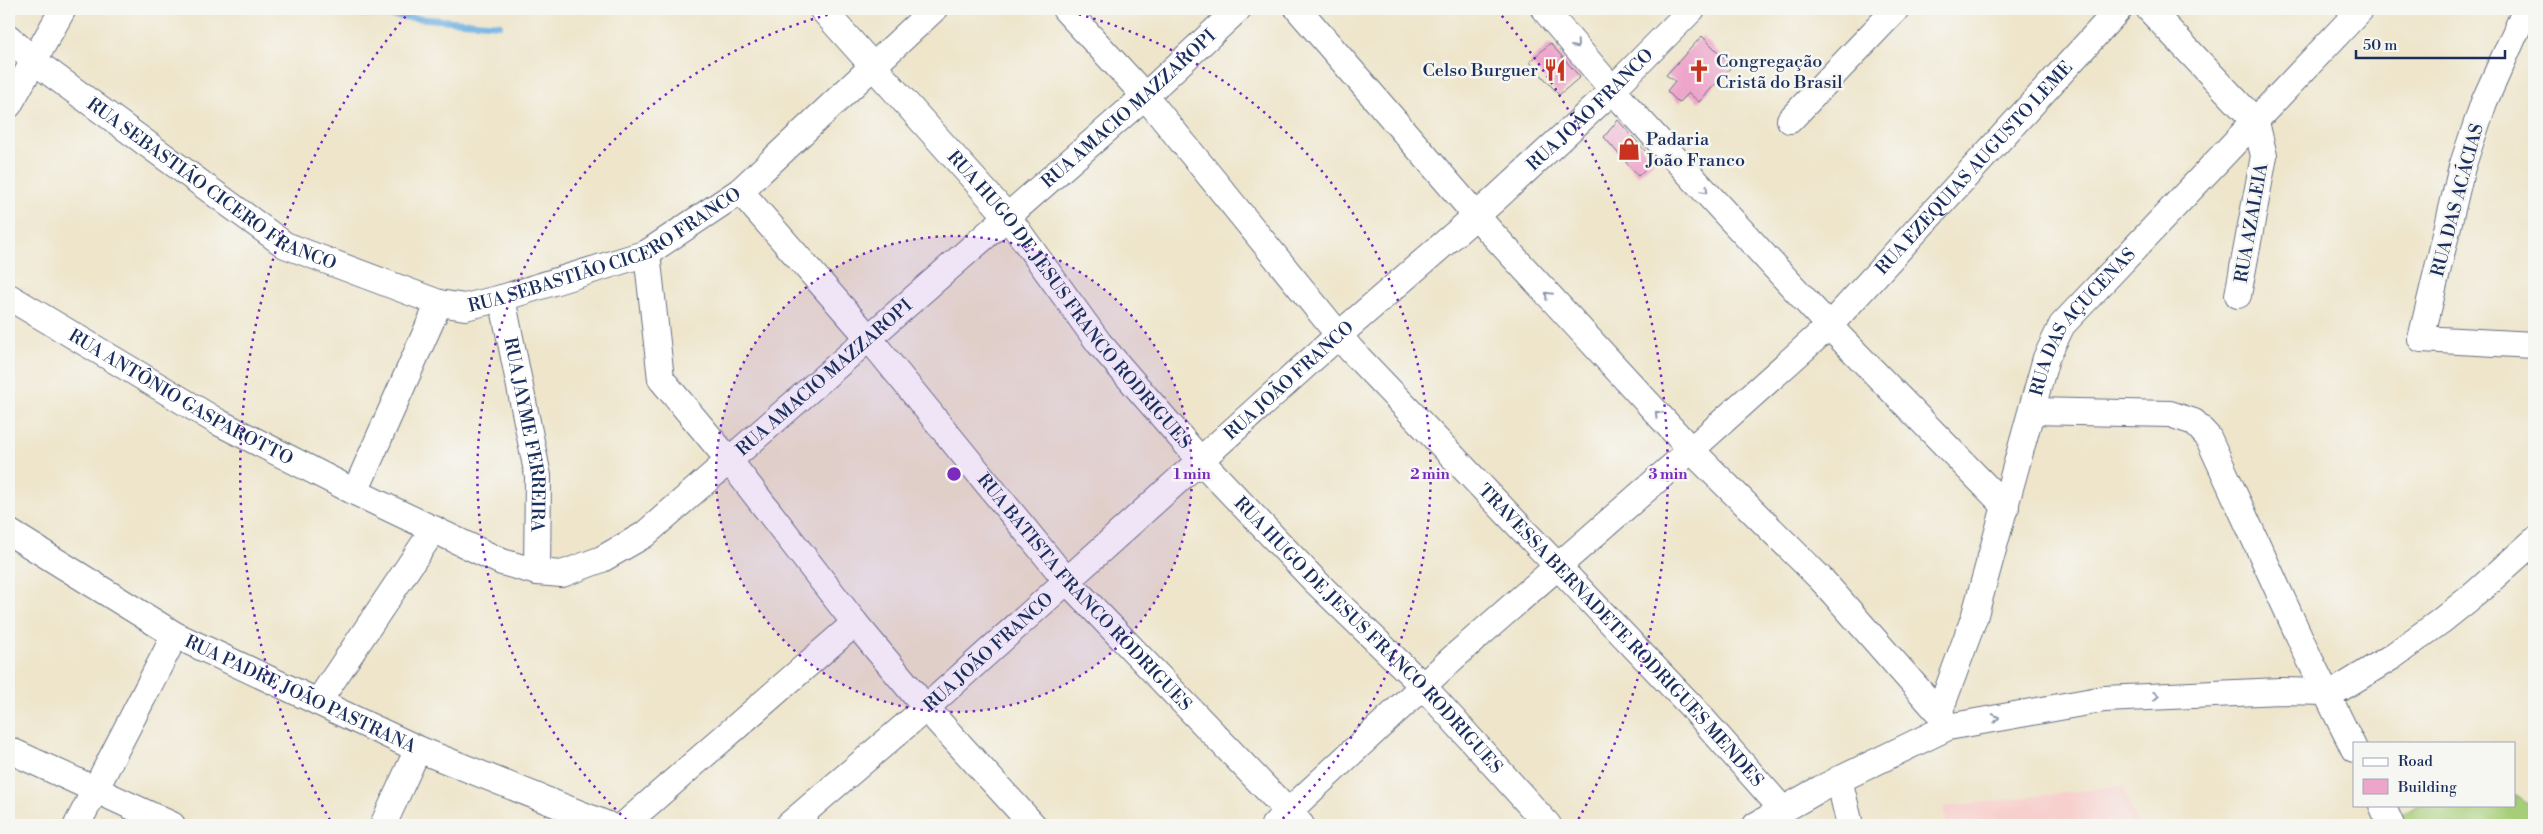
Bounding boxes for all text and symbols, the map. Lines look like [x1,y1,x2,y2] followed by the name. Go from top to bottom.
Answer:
[1037,25,1221,194] street label: RUA AMACIO MAZZAROPI
[2356,28,2504,60] scale bar
[2363,36,2397,55] text: 50 m
[1571,40,1580,49] one-way arrow
[1522,44,1658,176] street label: RUA JOÃO FRANCO
[1716,50,1843,94] place label: Congregação Cristã do Brasil
[1871,56,2078,280] street label: RUA EZEQUIAS AUGUSTO LEME
[1542,57,1568,83] restaurant icon: Celso Burguer
[1686,58,1712,84] church icon: Congregação Cristã do Brasil
[1423,59,1538,82] place label: Celso Burguer
[82,93,340,275] street label: RUA SEBASTIÃO CICERO FRANCO
[2426,121,2489,279] street label: RUA DAS ACÁCIAS
[1645,128,1745,172] place label: Padaria João Franco
[1616,136,1642,162] shop icon: Padaria João Franco
[942,146,1196,454] street label: RUA HUGO DE JESUS FRANCO RODRIGUES
[2230,161,2273,284] street label: RUA AZALEIA
[466,183,746,318] street label: RUA SEBASTIÃO CICERO FRANCO
[1699,185,1708,194] one-way arrow
[2025,243,2141,399] street label: RUA DAS AÇUCENAS
[1545,291,1554,300] one-way arrow
[731,294,917,461] street label: RUA AMACIO MAZZAROPI
[1219,316,1359,445] street label: RUA JOÃO FRANCO
[64,324,297,470] street label: RUA ANTÔNIO GASPAROTTO
[498,335,549,533] street label: RUA JAYME FERREIRA
[1655,411,1664,420] one-way arrow
[945,465,963,483] centre of rings
[1173,465,1211,484] text: 1 min
[1410,465,1450,484] text: 2 min
[1648,465,1688,484] text: 3 min
[972,469,1197,716] street label: RUA BATISTA FRANCO RODRIGUES
[1473,479,1768,792] street label: TRAVESSA BERNADETE RODRIGUES MENDES
[1229,492,1507,779] street label: RUA HUGO DE JESUS FRANCO RODRIGUES
[919,588,1058,717] street label: RUA JOÃO FRANCO
[181,630,420,759] street label: RUA PADRE JOÃO PASTRANA
[2153,691,2161,702] one-way arrow
[1991,714,2000,724] one-way arrow
[2353,742,2516,806] legend
[2398,752,2433,771] text: Road
[2397,778,2457,797] text: Building

